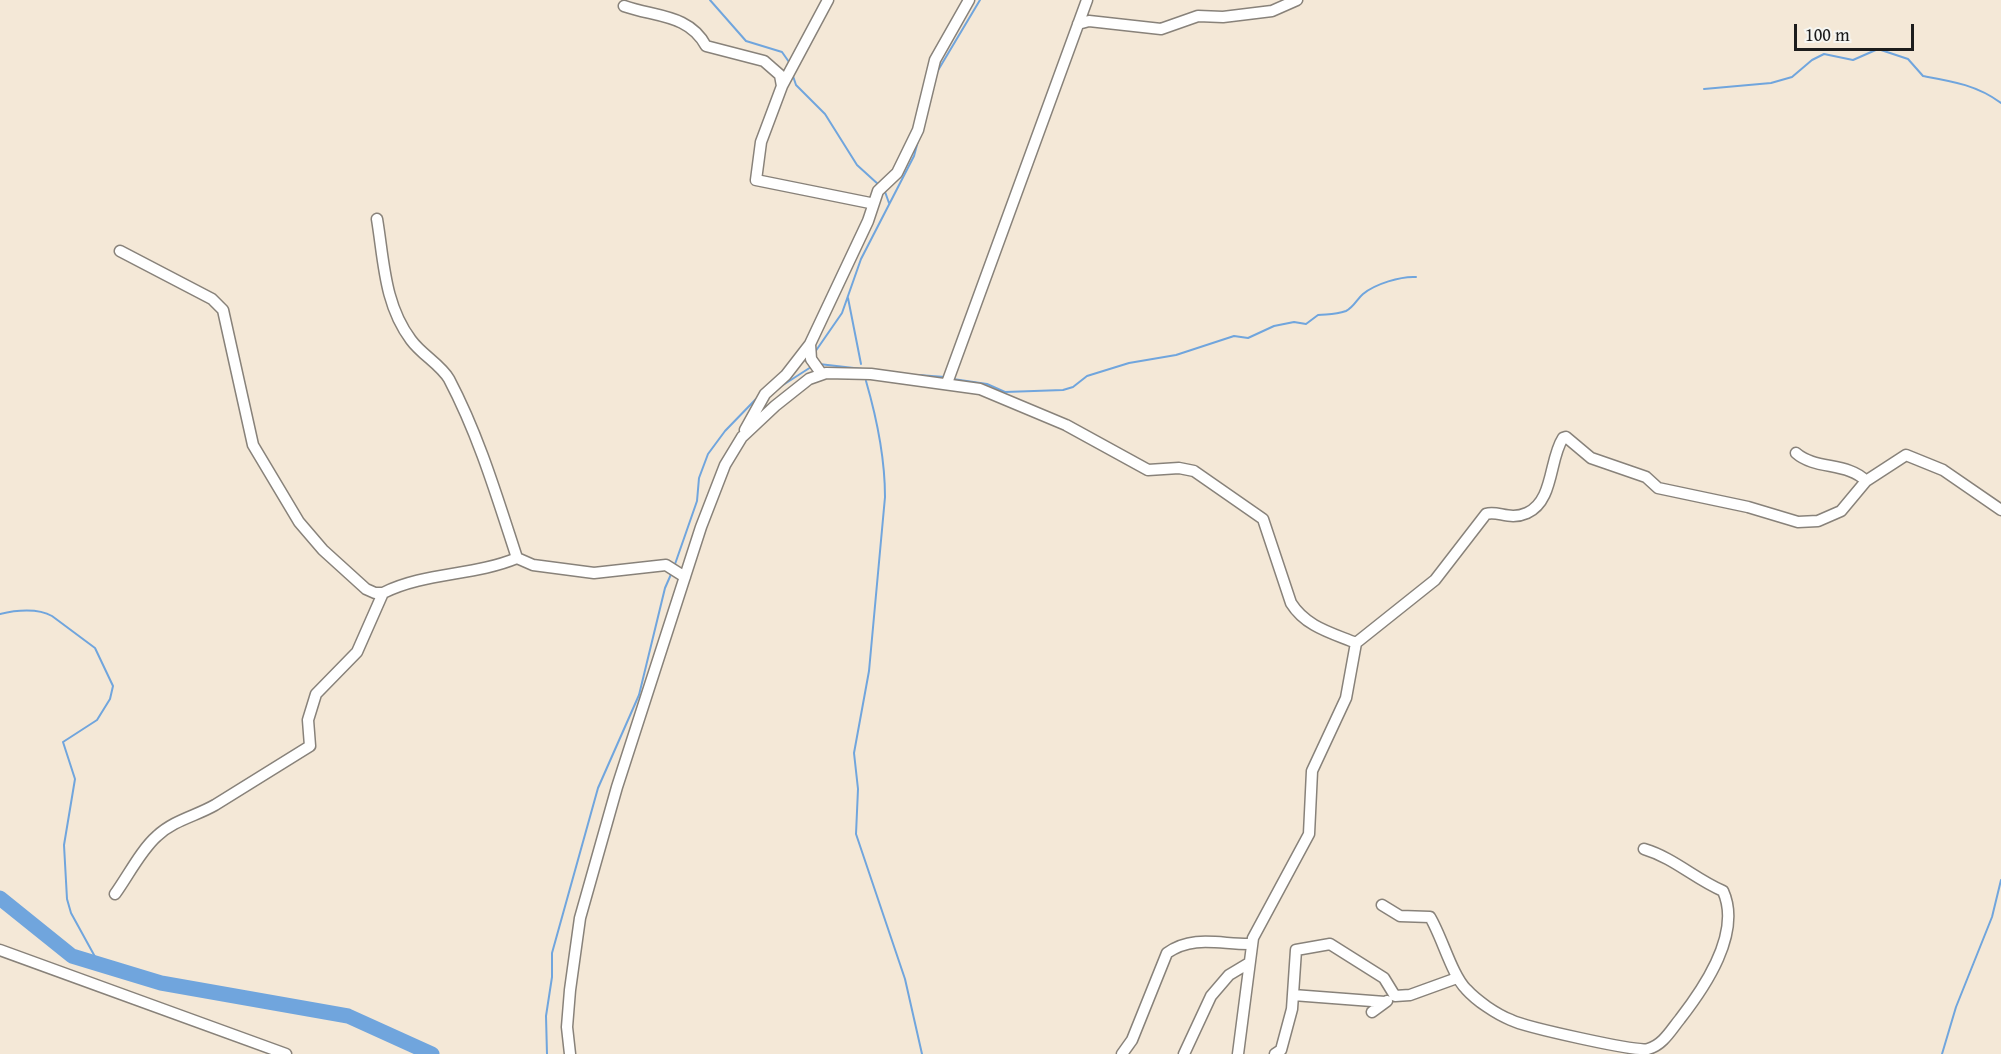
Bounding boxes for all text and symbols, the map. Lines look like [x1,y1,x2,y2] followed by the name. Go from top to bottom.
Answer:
[1797,12,1917,50] scale bar
[1805,21,1850,48] text: 100 m

